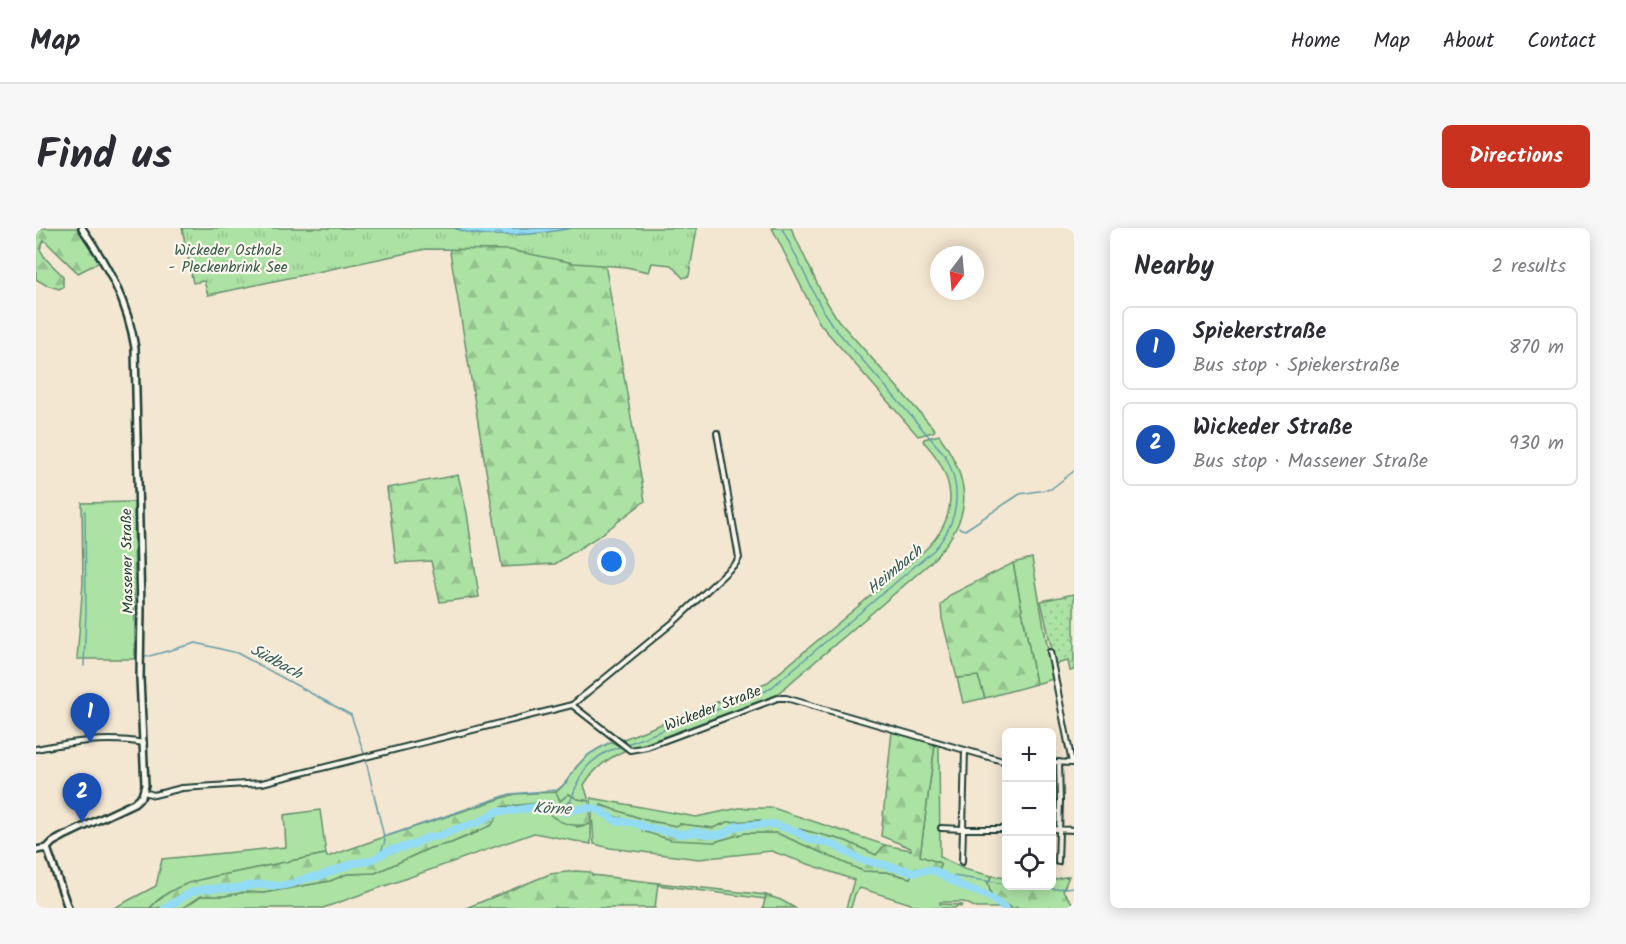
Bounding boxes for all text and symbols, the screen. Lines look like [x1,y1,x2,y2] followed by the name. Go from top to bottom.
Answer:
[30,19,81,64] text: Map
[1291,25,1340,58] text: Home
[1373,25,1410,58] text: Map
[1443,25,1494,58] text: About
[1527,25,1596,58] text: Contact
[36,123,172,190] text: Find us
[1442,125,1590,188] button: Directions
[169,239,288,280] park label: Wickeder Ostholz - Pleckenbrink See
[930,246,984,300] north arrow
[1134,246,1214,288] text: Nearby
[1491,251,1566,283] text: 2 results
[1193,315,1326,350] text: Spiekerstraße
[1152,332,1159,364] text: 1
[1509,332,1564,364] text: 870 m
[1193,350,1399,382] text: Bus stop · Spiekerstraße
[1193,411,1353,446] text: Wickeder Straße
[1150,428,1161,460] text: 2
[1509,428,1564,460] text: 930 m
[1193,446,1428,478] text: Bus stop · Massener Straße
[115,508,141,614] street label: Massener Straße
[862,538,929,601] water label: Heimbach
[597,547,626,576] your location
[246,638,308,687] water label: Südbach
[661,679,765,739] street label: Wickeder Straße
[70,694,110,743] pin: 1
[1002,728,1056,890] map controls
[1002,728,1056,782] button: +
[62,774,102,823] pin: 2
[1002,782,1056,836] button: −
[533,796,573,823] water label: Körne
[1002,836,1056,890] button: locate

